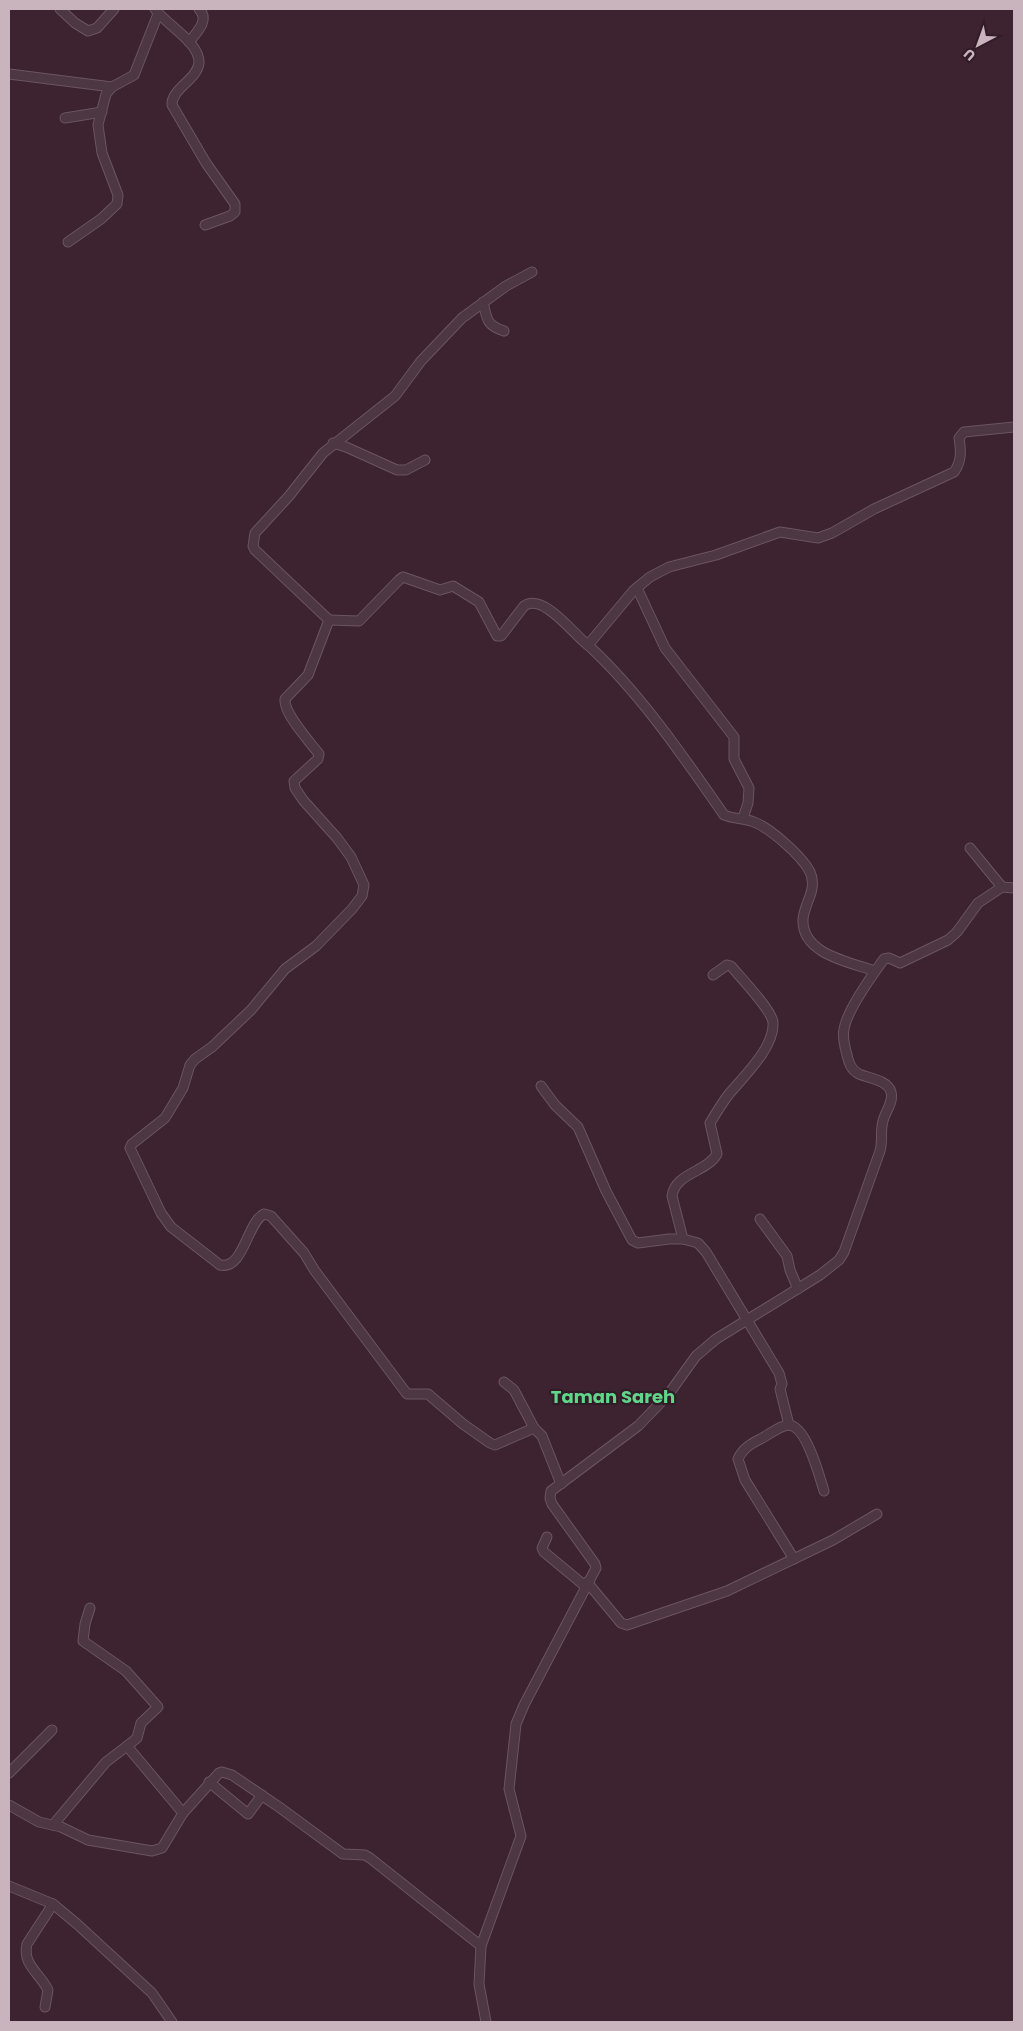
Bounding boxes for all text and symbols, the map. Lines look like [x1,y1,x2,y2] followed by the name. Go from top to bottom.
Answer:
[953,20,1003,70] north arrow
[959,44,980,66] text: U
[551,1384,675,1409] district label: Taman Sareh

